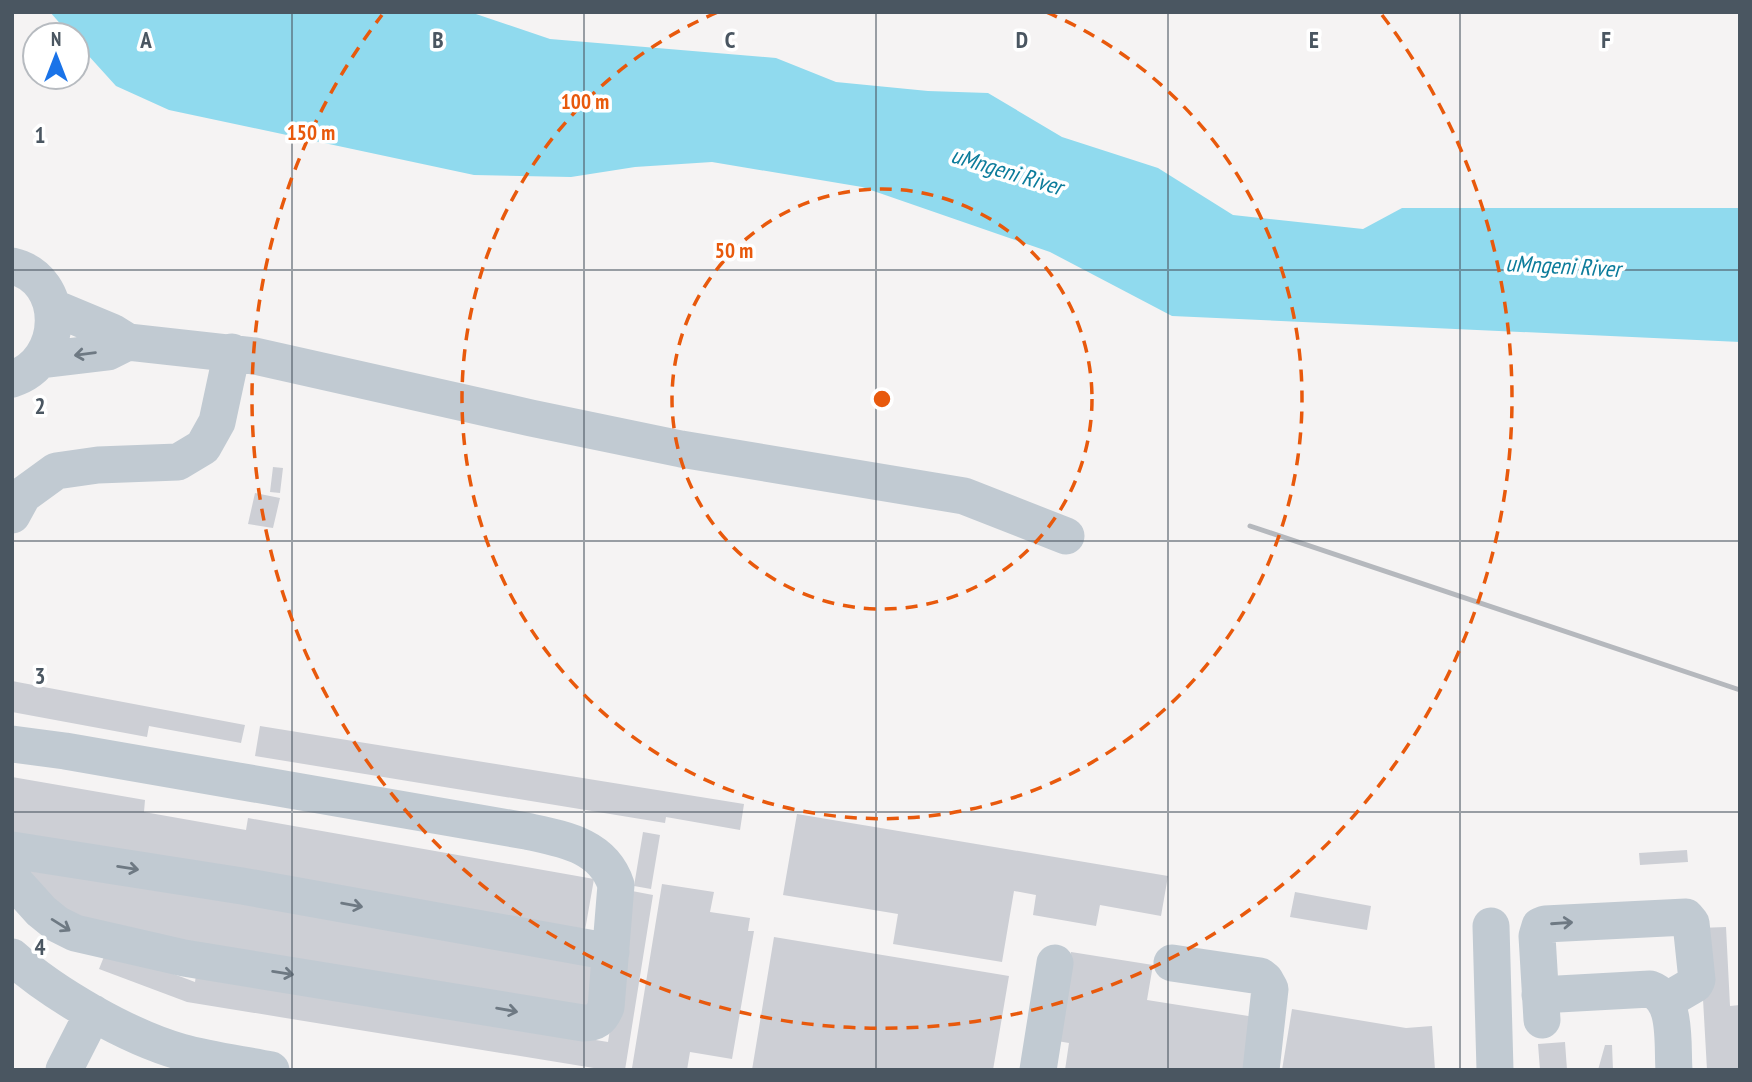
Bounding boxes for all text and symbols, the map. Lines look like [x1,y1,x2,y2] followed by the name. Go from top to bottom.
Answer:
[21,21,91,91] north arrow
[139,25,152,54] text: A
[432,25,444,54] text: B
[725,25,736,54] text: C
[1016,25,1028,54] text: D
[1309,25,1319,54] text: E
[1601,25,1611,54] text: F
[51,27,61,51] text: N
[561,88,609,115] text: 100 m
[287,119,335,146] text: 150 m
[35,120,46,149] text: 1
[948,140,1070,202] water label: uMngeni River
[715,237,753,264] text: 50 m
[1505,248,1625,283] water label: uMngeni River
[74,348,97,361] one-way arrow
[870,387,894,411] centre of rings
[35,391,46,420] text: 2
[35,661,46,690] text: 3
[116,862,139,875] one-way arrow
[341,899,363,912] one-way arrow
[1550,916,1573,929] one-way arrow
[51,919,71,933] one-way arrow
[35,932,46,961] text: 4
[271,967,294,980] one-way arrow
[495,1004,518,1017] one-way arrow

